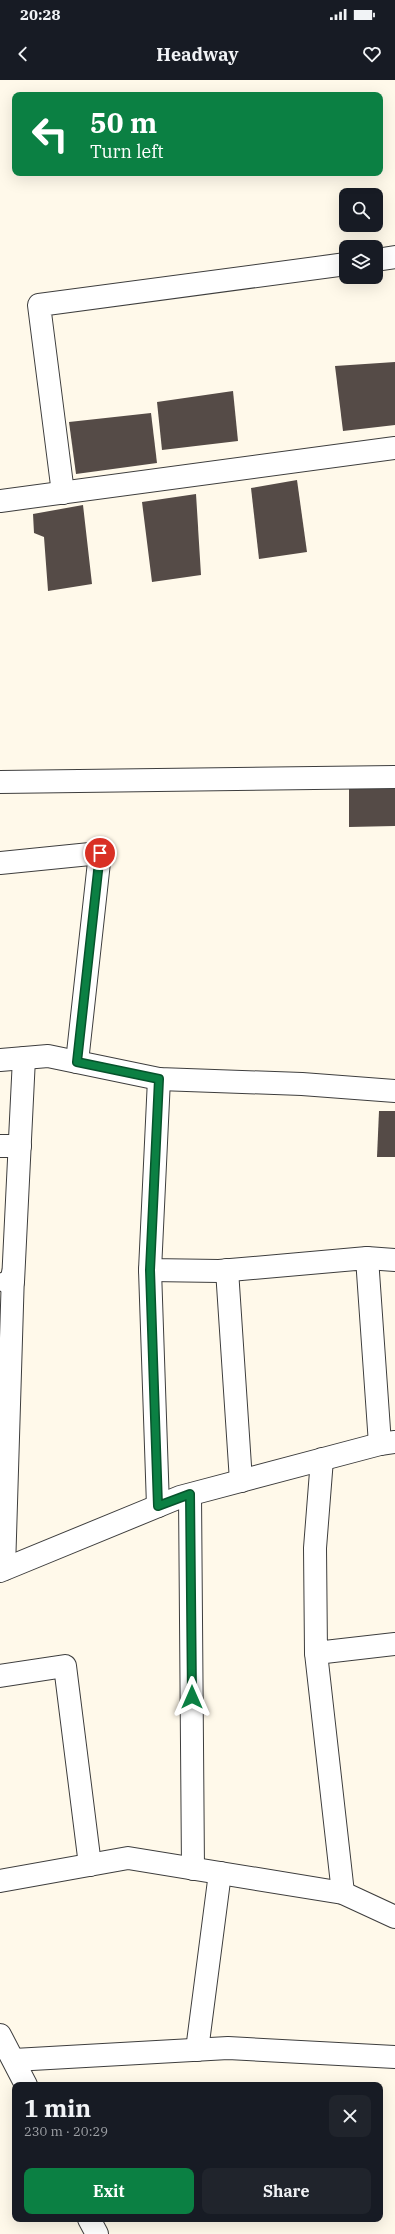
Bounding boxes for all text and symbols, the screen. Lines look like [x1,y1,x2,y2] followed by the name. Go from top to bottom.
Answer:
[20,5,61,24] text: 20:28
[12,43,34,65] icon: back
[156,43,239,66] text: Headway
[361,43,383,65] icon: heart
[90,104,157,141] text: 50 m
[24,108,76,160] icon: left
[90,140,164,163] text: Turn left
[339,188,383,284] map controls
[339,188,383,232] button: search
[339,240,383,284] button: layers
[83,836,117,870] pin
[89,842,111,864] icon: arrive
[171,1676,213,1718] position arrow
[24,2092,91,2124] text: 1 min
[329,2095,371,2137] button: close
[24,2123,108,2140] text: 230 m · 20:29
[24,2168,194,2214] button: Exit
[202,2168,371,2214] button: Share

